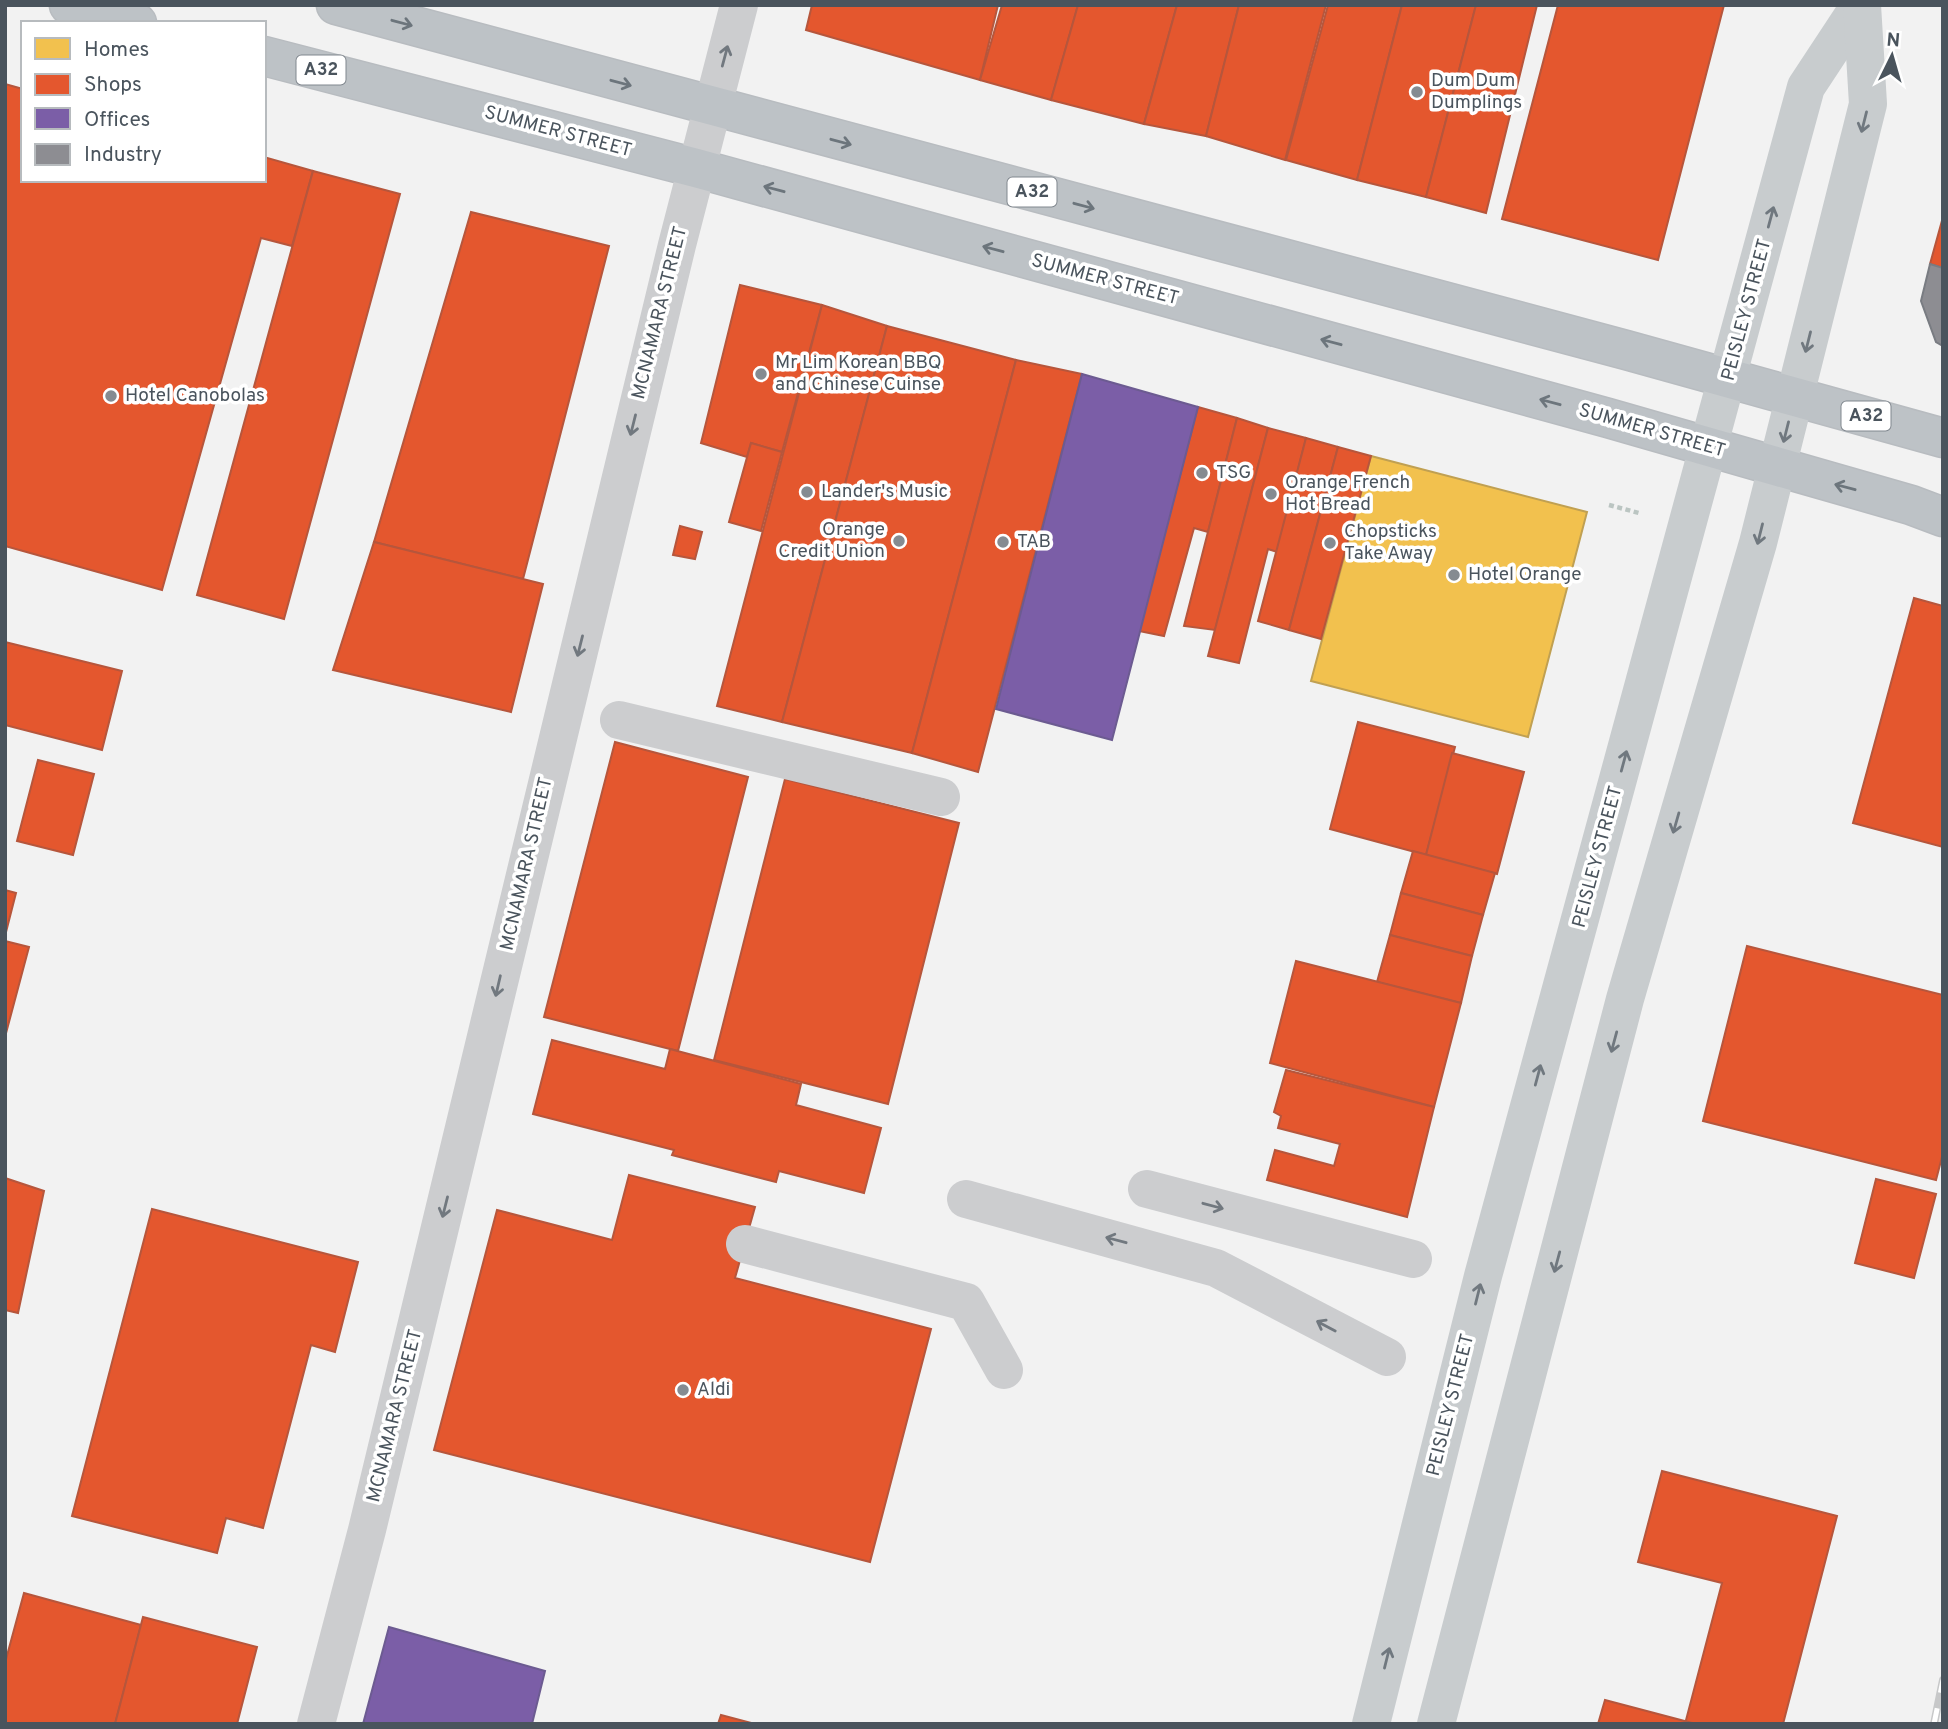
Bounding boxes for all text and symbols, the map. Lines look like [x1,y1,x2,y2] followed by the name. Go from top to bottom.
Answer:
[390,17,412,30] one-way arrow
[21,21,266,182] legend
[1857,21,1927,91] north arrow
[1885,29,1901,54] text: N
[84,37,149,64] text: Homes
[719,46,732,68] one-way arrow
[296,56,346,84] road number: A32
[1431,69,1522,115] place label: Dum Dum Dumplings
[84,72,142,99] text: Shops
[609,77,632,90] one-way arrow
[1409,84,1425,100] marker: Dum Dum Dumplings
[482,101,634,163] street label: SUMMER STREET
[84,107,150,134] text: Offices
[1857,110,1870,133] one-way arrow
[829,136,852,149] one-way arrow
[84,142,162,169] text: Industry
[1007,177,1056,206] road number: A32
[763,182,785,195] one-way arrow
[1073,200,1095,213] one-way arrow
[1766,207,1779,229] one-way arrow
[627,224,693,402] street label: MCNAMARA STREET
[1717,236,1777,384] street label: PEISLEY STREET
[982,242,1004,255] one-way arrow
[1029,249,1181,311] street label: SUMMER STREET
[1801,331,1814,353] one-way arrow
[1320,334,1342,347] one-way arrow
[775,351,942,397] place label: Mr Lim Korean BBQ and Chinese Cuinse
[753,366,769,382] marker: Mr Lim Korean BBQ and Chinese Cuinse
[125,384,265,408] place label: Hotel Canobolas
[103,388,119,404] marker: Hotel Canobolas
[1539,394,1561,407] one-way arrow
[1576,399,1728,463] street label: SUMMER STREET
[1842,402,1890,430] road number: A32
[626,413,639,436] one-way arrow
[1779,420,1792,443] one-way arrow
[1216,461,1251,485] place label: TSG
[1194,465,1210,481] marker: TSG
[1285,471,1410,517] place label: Orange French Hot Bread
[1834,479,1856,492] one-way arrow
[821,480,948,504] place label: Lander's Music
[799,484,815,500] marker: Lander's Music
[1263,486,1279,502] marker: Orange French Hot Bread
[778,518,885,564] place label: Orange Credit Union
[1344,520,1437,566] place label: Chopsticks Take Away
[1753,522,1766,545] one-way arrow
[1017,530,1051,554] place label: TAB
[891,533,907,549] marker: Orange Credit Union
[995,534,1011,550] marker: TAB
[1322,535,1338,551] marker: Chopsticks Take Away
[1468,563,1581,587] place label: Hotel Orange
[1446,567,1462,583] marker: Hotel Orange
[572,634,586,657] one-way arrow
[1618,750,1631,773] one-way arrow
[495,775,559,953] street label: MCNAMARA STREET
[1568,783,1628,931] street label: PEISLEY STREET
[1669,812,1682,834] one-way arrow
[491,974,504,997] one-way arrow
[1607,1030,1620,1053] one-way arrow
[1532,1064,1545,1087] one-way arrow
[438,1195,451,1218] one-way arrow
[1201,1200,1224,1213] one-way arrow
[1106,1233,1128,1246] one-way arrow
[1550,1250,1563,1273] one-way arrow
[1472,1283,1485,1306] one-way arrow
[1316,1318,1337,1332] one-way arrow
[362,1327,428,1505] street label: MCNAMARA STREET
[1422,1331,1480,1479] street label: PEISLEY STREET
[697,1378,730,1402] place label: Aldi
[675,1382,691,1398] marker: Aldi
[1381,1647,1394,1669] one-way arrow

